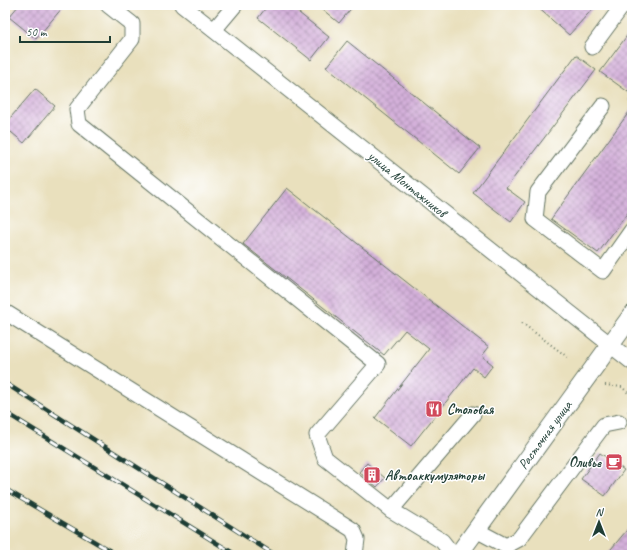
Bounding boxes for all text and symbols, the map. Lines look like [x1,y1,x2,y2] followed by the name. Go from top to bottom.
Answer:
[20,18,110,44] scale bar
[26,24,48,40] text: 50 m
[364,147,452,223] street label: улица Монтажников
[514,397,576,473] street label: Расточная улица
[424,399,444,419] restaurant icon: Столовая
[447,401,494,418] place label: Столовая
[604,452,624,472] cafe icon: Оливье
[569,454,602,471] place label: Оливье
[362,465,382,485] building icon: Автоаккумуляторы
[385,467,485,484] place label: Автоаккумуляторы
[579,502,619,542] north arrow
[596,505,605,519] text: N

